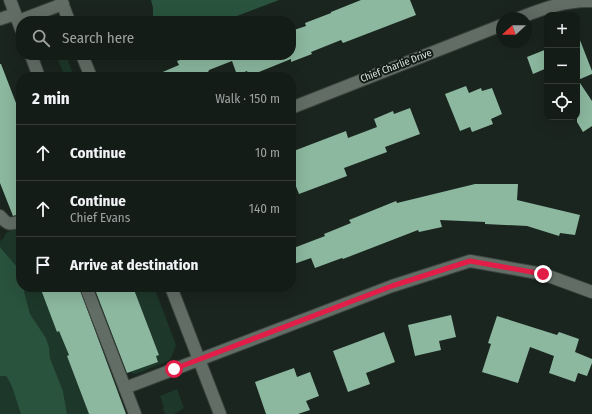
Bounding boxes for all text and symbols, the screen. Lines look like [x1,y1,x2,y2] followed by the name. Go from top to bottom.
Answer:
[496,12,532,48] north arrow
[544,12,580,120] map controls
[544,12,580,48] button: +
[16,16,296,60] search box
[30,27,52,49] icon: search
[62,29,134,47] text: Search here
[359,47,433,85] street label: Chief Charlie Drive
[544,48,580,84] button: −
[544,84,580,120] button: locate
[32,88,70,109] text: 2 min
[215,91,280,106] text: Walk · 150 m
[32,142,54,164] icon: ahead
[70,144,126,162] text: Continue
[255,145,280,160] text: 10 m
[70,192,126,210] text: Continue
[32,198,54,220] icon: ahead
[249,201,280,216] text: 140 m
[70,210,130,225] text: Chief Evans
[32,254,54,276] icon: arrive
[70,256,198,274] text: Arrive at destination
[534,265,552,283] route end
[165,360,183,378] route start

